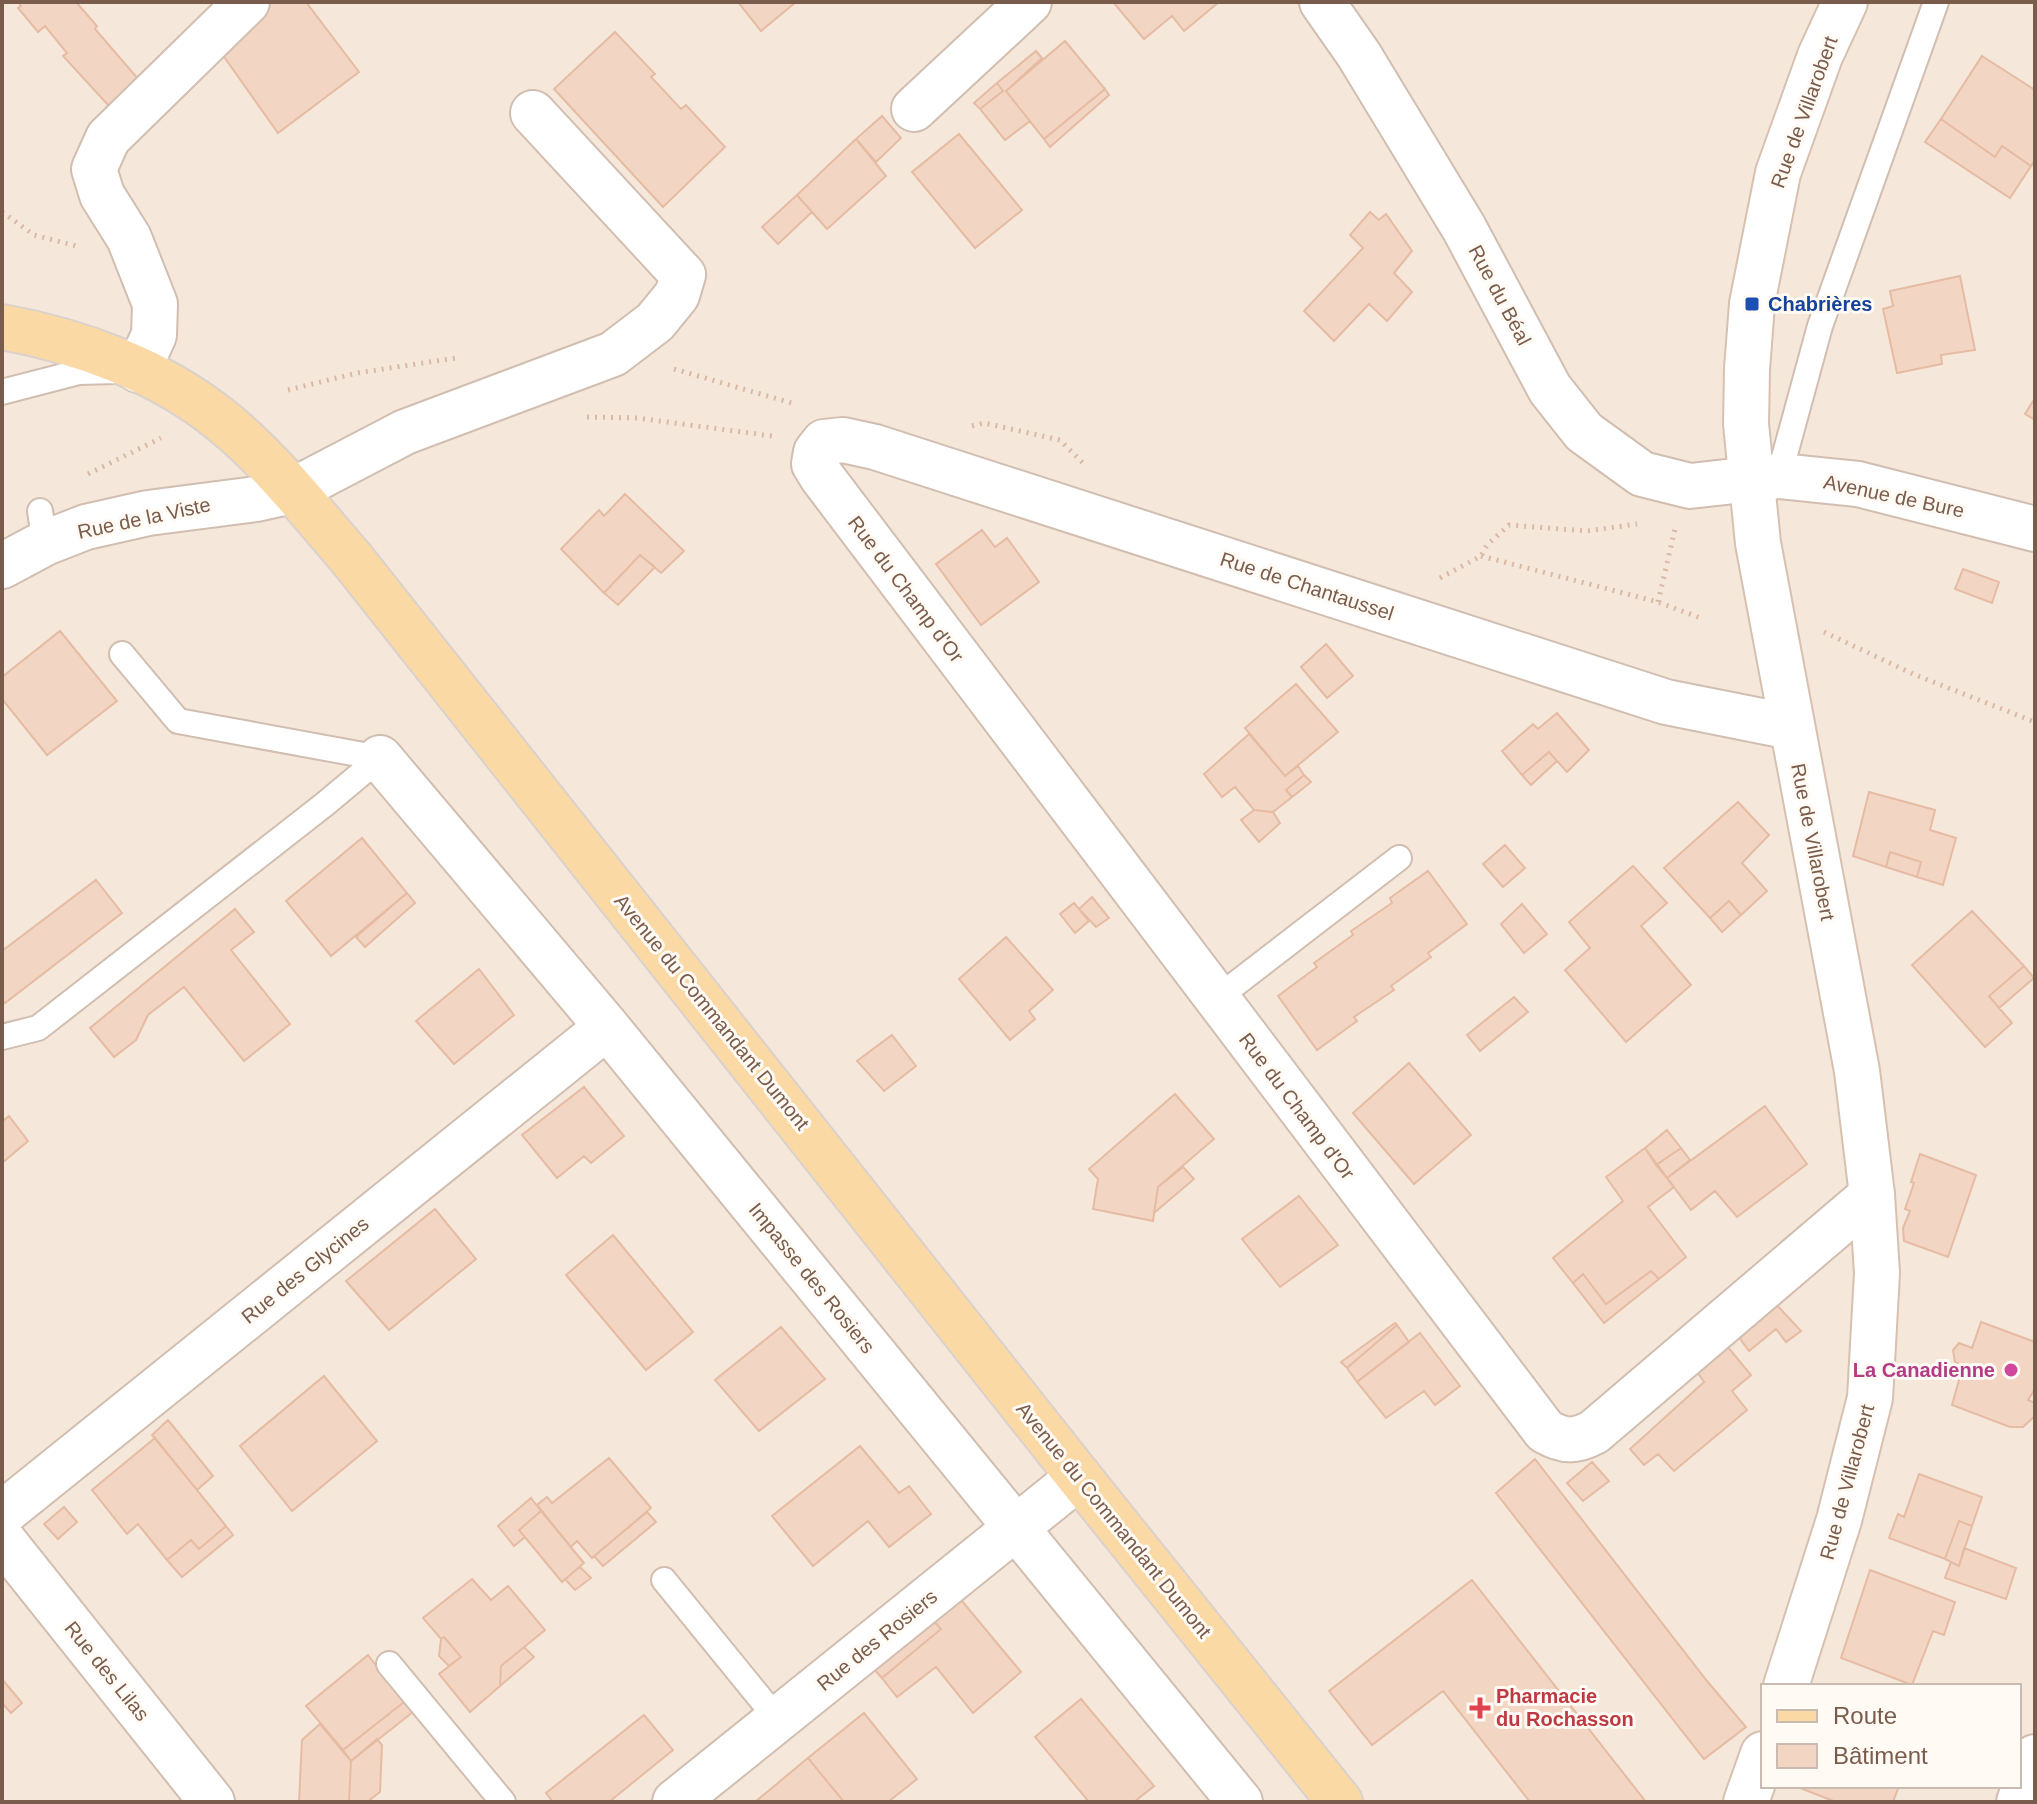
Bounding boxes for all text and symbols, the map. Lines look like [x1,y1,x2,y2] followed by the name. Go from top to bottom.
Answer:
[1766,33,1842,191] street label: Rue de Villarobert
[1464,241,1536,349] street label: Rue du Béal
[1768,293,1873,315] place label: Chabrières
[1743,295,1761,313] marker: Chabrières
[1822,470,1966,522] street label: Avenue de Bure
[76,493,212,543] street label: Rue de la Viste
[844,512,968,667] street label: Rue du Champ d'Or
[1217,548,1397,624] street label: Rue de Chantaussel
[1787,762,1839,923] street label: Rue de Villarobert
[610,890,814,1134] street label: Avenue du Commandant Dumont
[1235,1029,1359,1184] street label: Rue du Champ d'Or
[745,1199,879,1357] street label: Impasse des Rosiers
[237,1212,373,1328] street label: Rue des Glycines
[1853,1359,1995,1381] place label: La Canadienne
[2002,1361,2020,1379] marker: La Canadienne
[1012,1398,1216,1642] street label: Avenue du Commandant Dumont
[1816,1402,1878,1562] street label: Rue de Villarobert
[813,1585,941,1695] street label: Rue des Rosiers
[60,1617,154,1725] street label: Rue des Lilas
[1761,1684,2021,1788] legend
[1496,1685,1634,1730] place label: Pharmacie du Rochasson
[1471,1699,1489,1717] marker: Pharmacie du Rochasson
[1833,1702,1897,1729] text: Route
[1833,1742,1928,1769] text: Bâtiment

